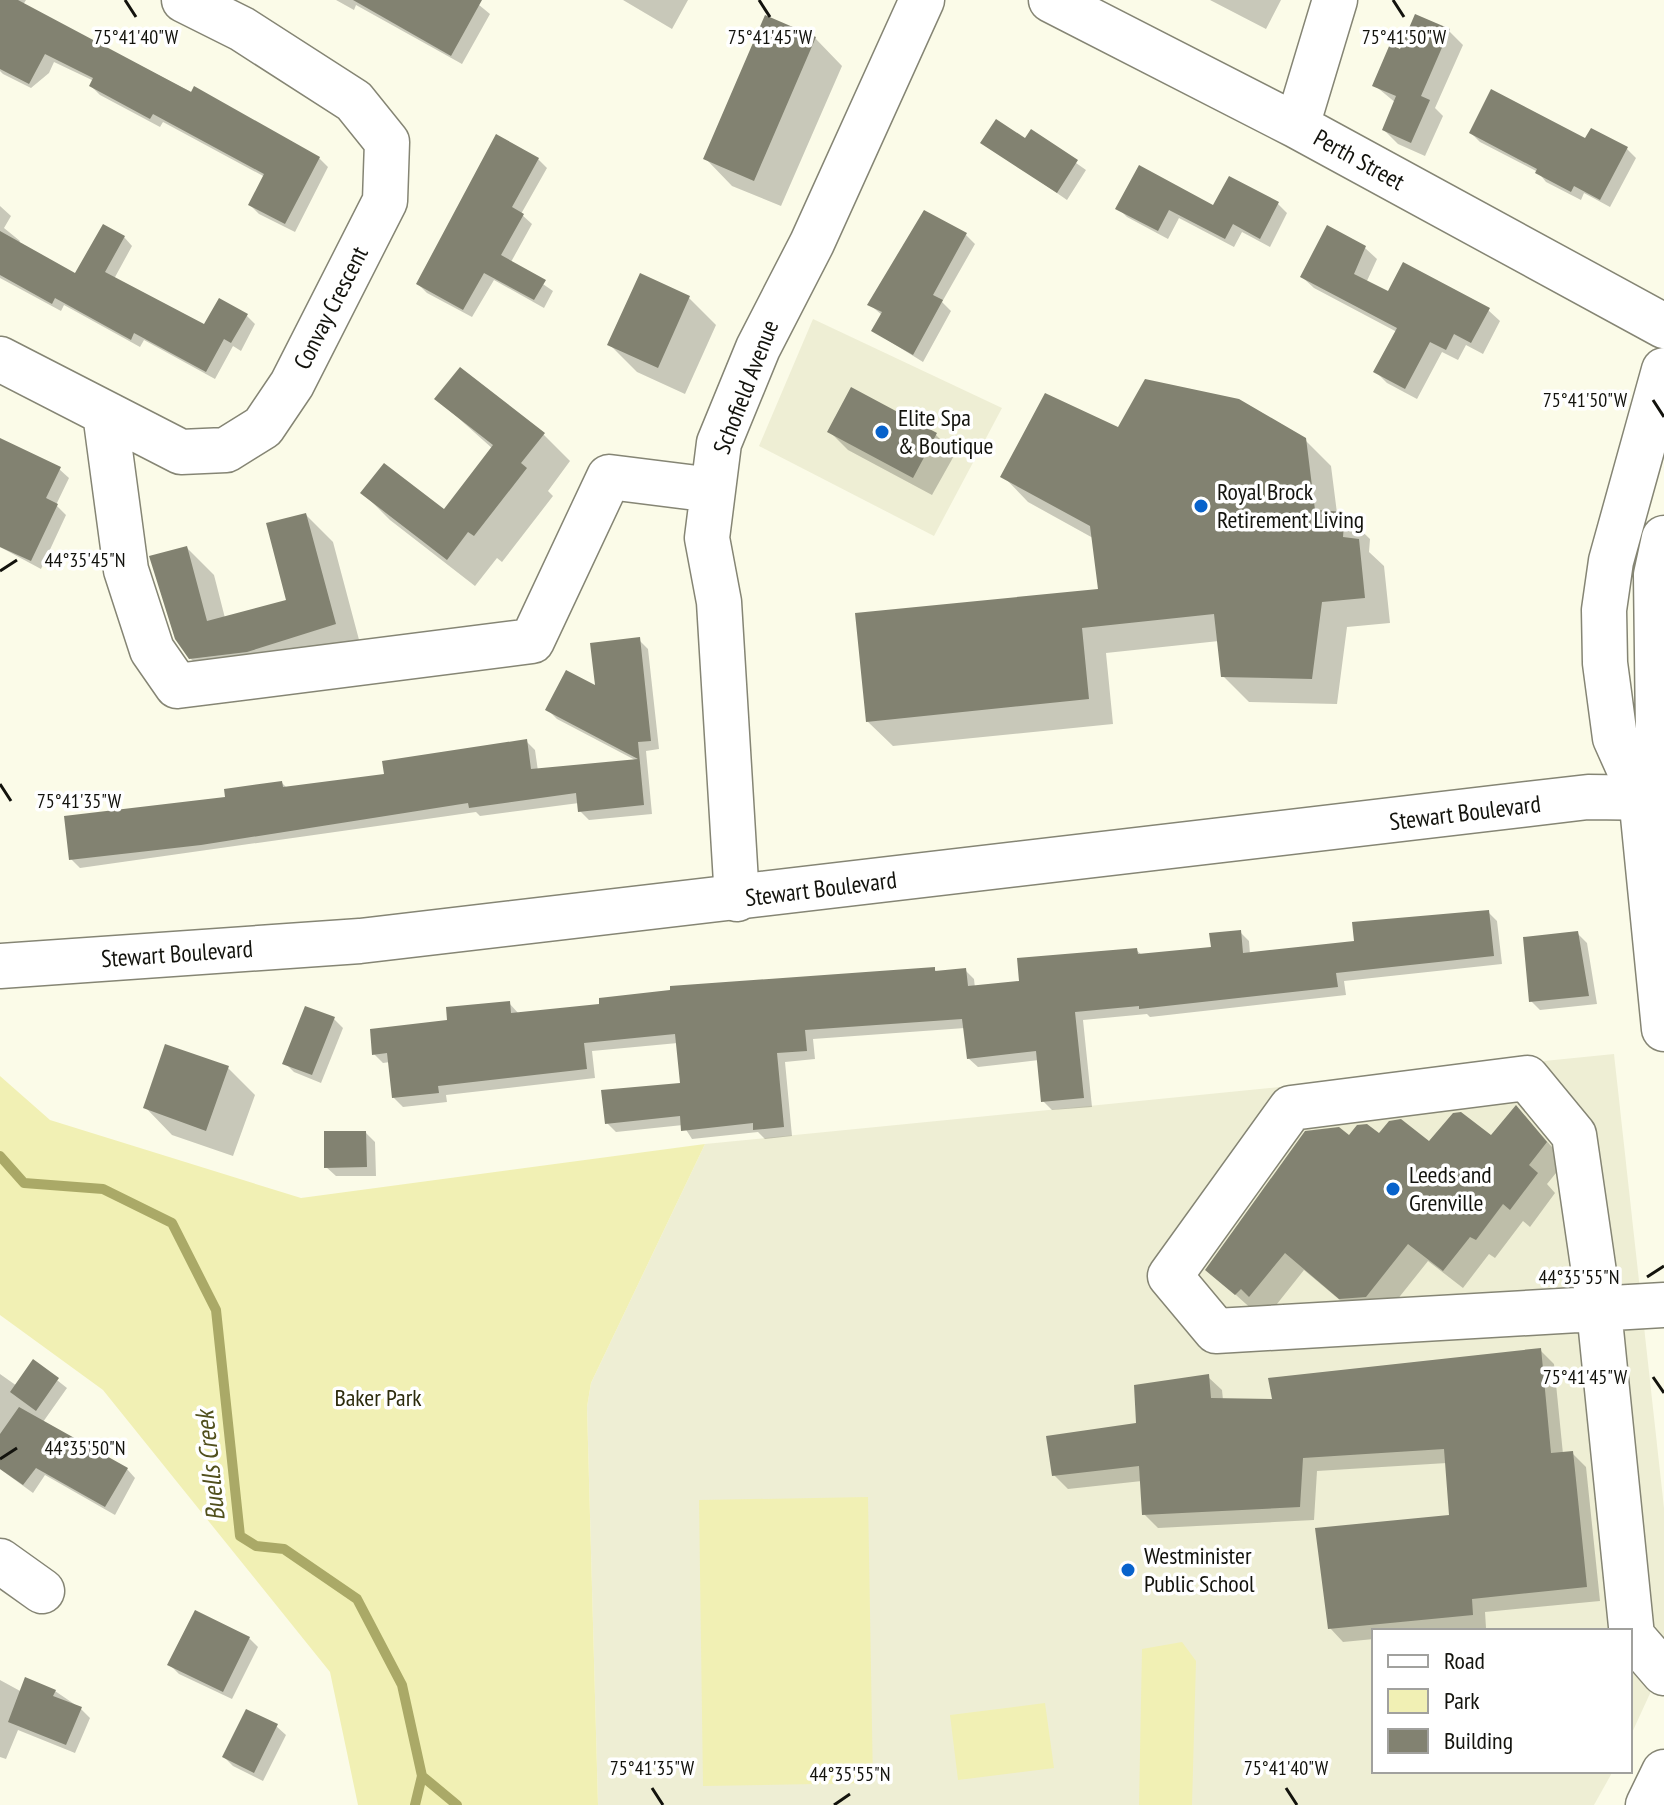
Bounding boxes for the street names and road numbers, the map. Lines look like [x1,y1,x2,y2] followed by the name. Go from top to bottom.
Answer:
[1308,122,1410,197] street label: Perth Street
[286,241,375,375] street label: Convay Crescent
[706,315,785,458] street label: Schofield Avenue
[1388,788,1542,837] street label: Stewart Boulevard
[744,864,898,913] street label: Stewart Boulevard
[100,933,254,974] street label: Stewart Boulevard

